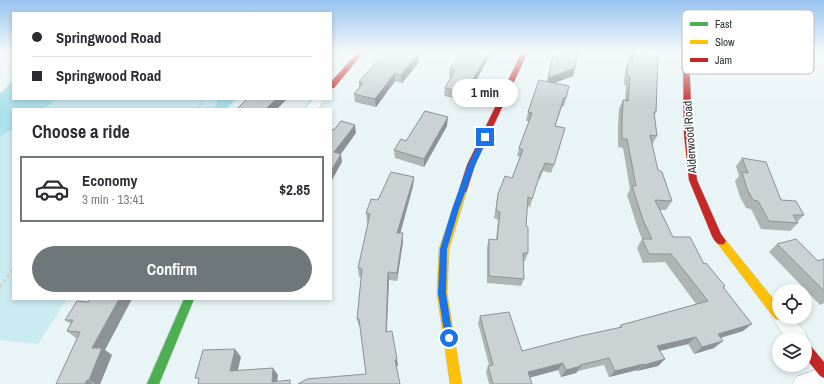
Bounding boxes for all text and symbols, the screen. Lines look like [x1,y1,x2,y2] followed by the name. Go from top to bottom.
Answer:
[682,10,814,74] legend
[715,17,733,31] text: Fast
[56,27,161,48] text: Springwood Road
[715,35,735,49] text: Slow
[715,53,732,67] text: Jam
[56,65,161,86] text: Springwood Road
[452,79,518,107] callout: 1 min
[471,84,499,101] text: 1 min
[679,100,701,175] street label: Alderwood Road
[32,119,130,144] text: Choose a ride
[476,128,494,146] route end
[82,170,137,191] text: Economy
[34,171,70,207] icon: car
[279,179,310,200] text: $2.85
[82,191,144,208] text: 3 min · 13:41
[32,246,312,292] button: Confirm
[772,284,812,372] map controls
[772,284,812,324] button: locate
[440,329,458,347] route start
[772,332,812,372] button: layers

